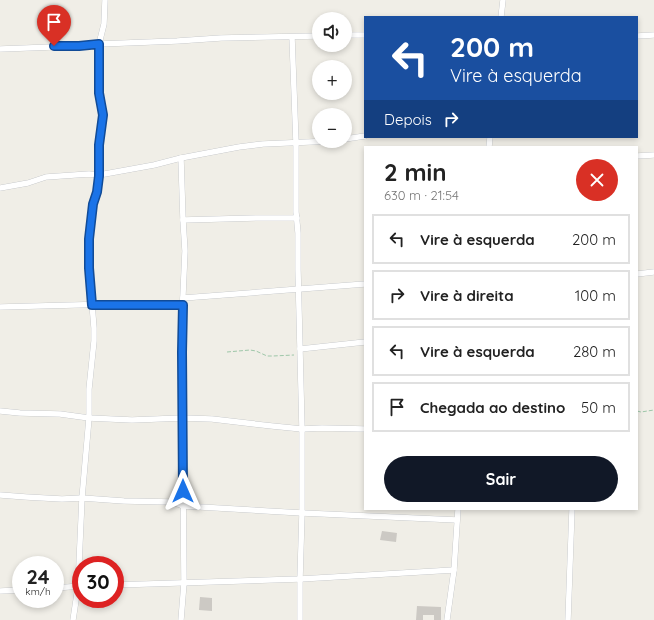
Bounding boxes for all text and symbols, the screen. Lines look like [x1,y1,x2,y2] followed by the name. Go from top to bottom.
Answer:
[37,5,71,46] pin
[43,11,65,33] icon: arrive
[312,12,352,148] map controls
[312,12,352,52] button: sound
[450,29,534,64] text: 200 m
[384,32,436,84] icon: left
[312,60,352,100] button: +
[450,64,582,87] text: Vire à esquerda
[312,108,352,148] button: −
[440,108,462,130] icon: right
[384,110,432,129] text: Depois
[384,157,446,187] text: 2 min
[576,159,618,201] button: close
[384,187,459,203] text: 630 m · 21:54
[386,228,408,250] icon: left
[420,230,535,249] text: Vire à esquerda
[572,230,616,249] text: 200 m
[386,284,408,306] icon: right
[420,286,514,305] text: Vire à direita
[575,286,616,305] text: 100 m
[386,340,408,362] icon: left
[420,342,535,361] text: Vire à esquerda
[573,342,616,361] text: 280 m
[386,396,408,418] icon: arrive
[420,398,565,417] text: Chegada ao destino
[581,398,616,417] text: 50 m
[384,456,618,502] button: Sair
[162,470,204,512] position arrow
[72,556,124,608] speed limit sign: 30
[26,564,50,589] text: 24
[25,585,51,598] text: km/h

